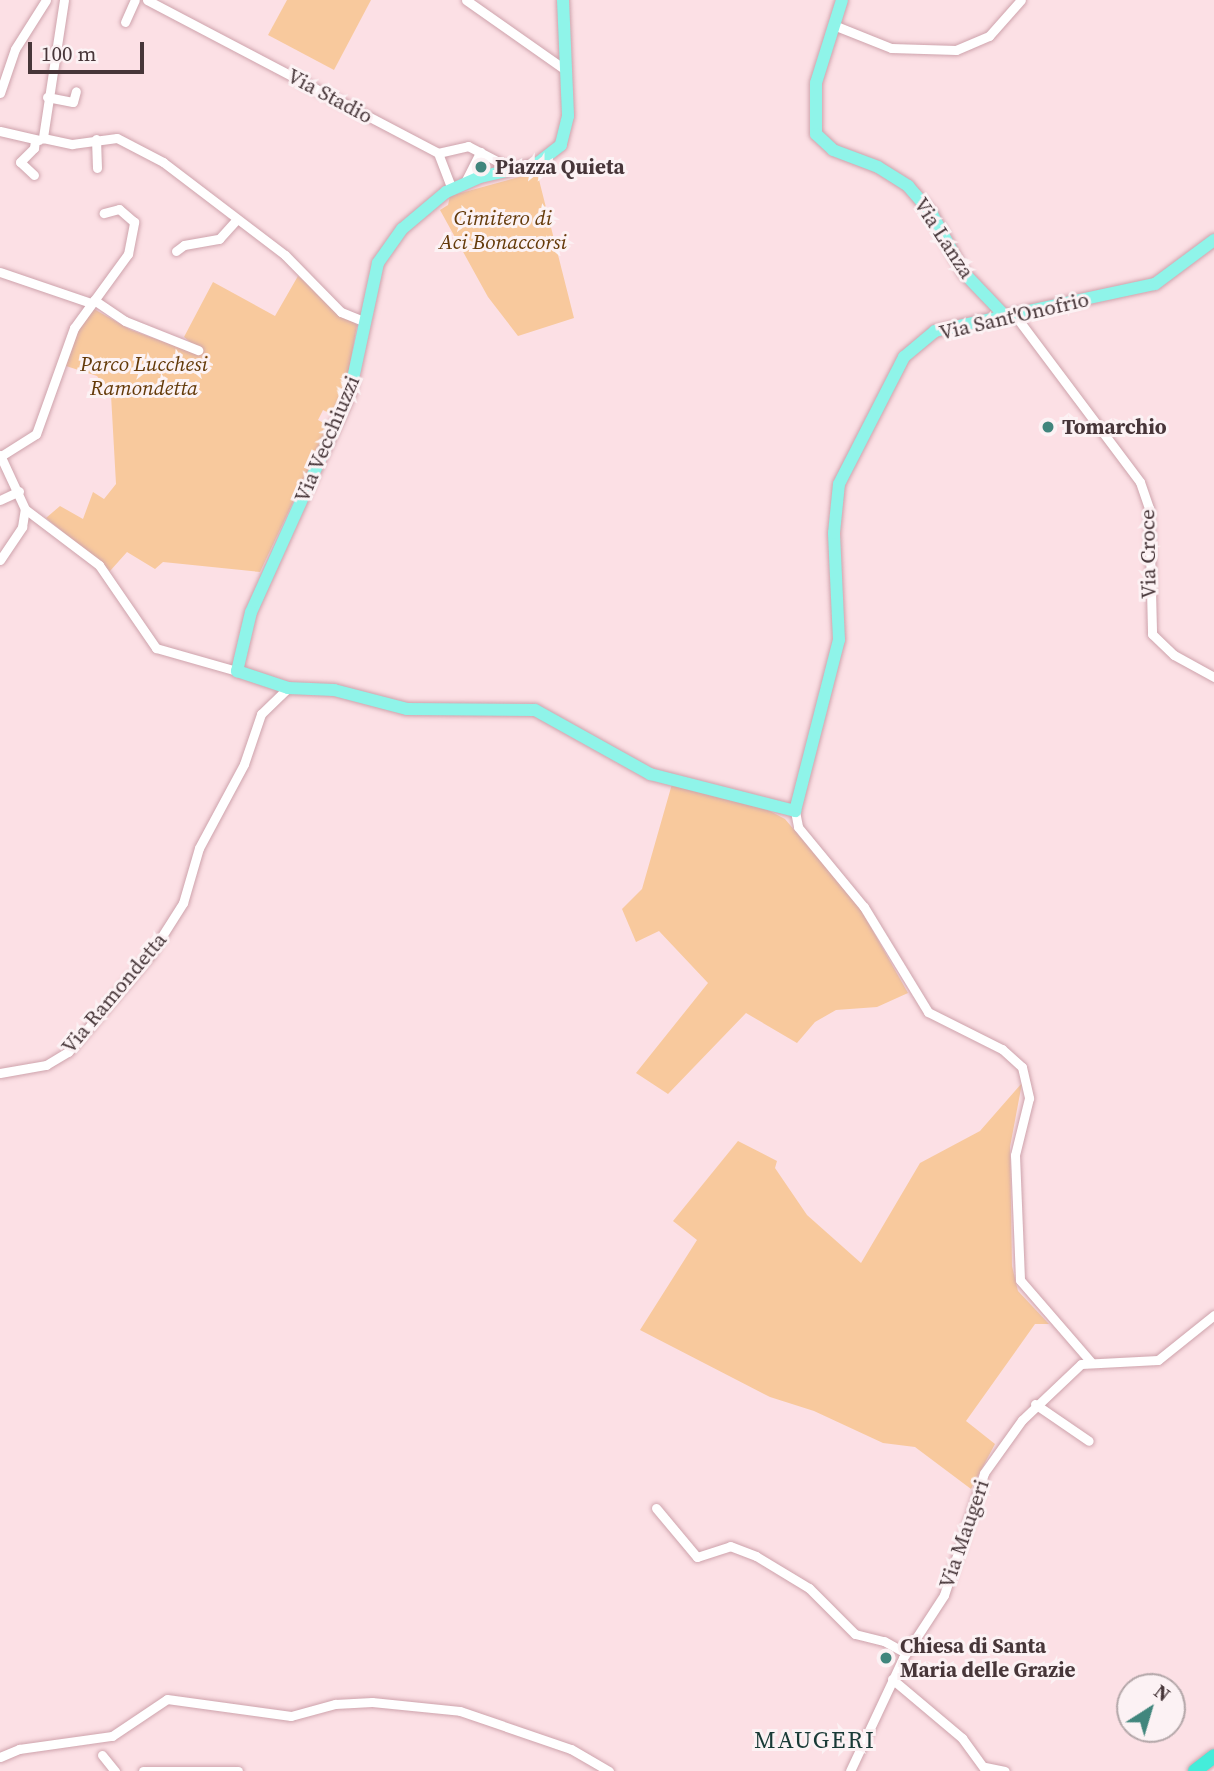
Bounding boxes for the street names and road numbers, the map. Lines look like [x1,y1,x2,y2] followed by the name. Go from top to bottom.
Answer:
[283,63,377,129] street label: Via Stadio
[909,193,979,283] street label: Via Lanza
[937,287,1091,345] street label: Via Sant'Onofrio
[289,372,365,506] street label: Via Vecchiuzzi
[1135,509,1161,599] street label: Via Croce
[56,927,172,1059] street label: Via Ramondetta
[934,1476,994,1592] street label: Via Maugeri

